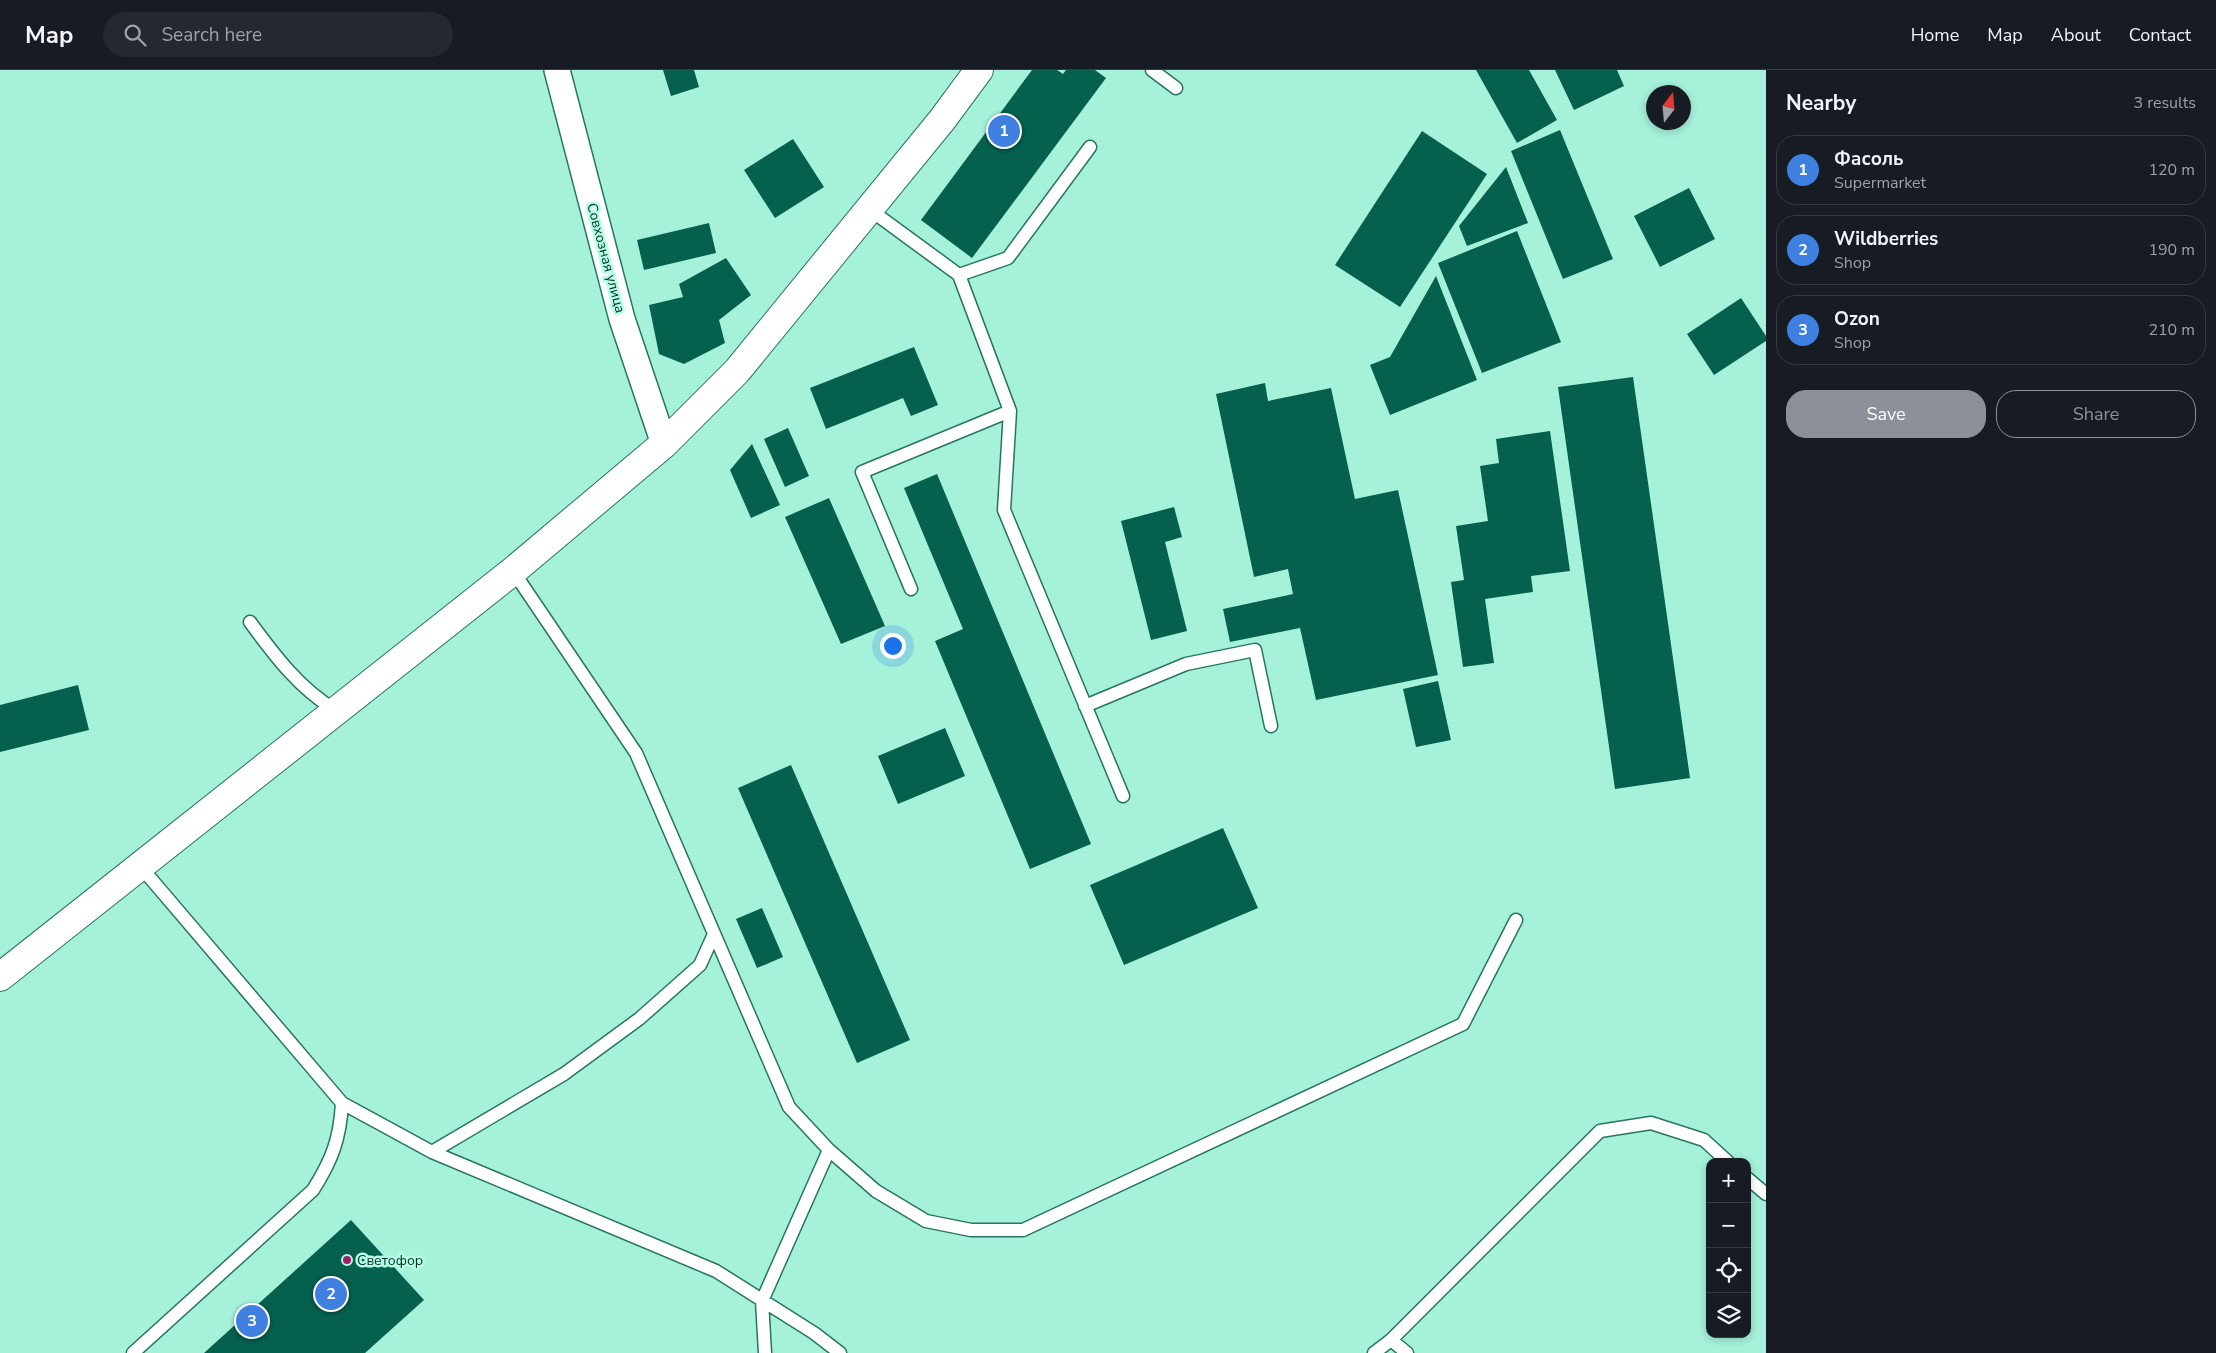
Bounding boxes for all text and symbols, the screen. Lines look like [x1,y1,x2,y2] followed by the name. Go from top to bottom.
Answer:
[103,12,453,57] search box
[25,19,73,51] text: Map
[121,21,149,49] icon: search
[161,22,262,48] text: Search here
[1911,23,1959,47] text: Home
[1987,23,2023,47] text: Map
[2051,23,2101,47] text: About
[2129,23,2191,47] text: Contact
[1646,85,1691,130] north arrow
[1786,89,1856,117] text: Nearby
[2134,92,2196,114] text: 3 results
[988,112,1020,150] pin: 1
[1834,146,1904,172] text: Фасоль
[1798,159,1808,181] text: 1
[2148,159,2195,181] text: 120 m
[1834,172,1926,194] text: Supermarket
[582,201,630,315] street label: Совхозная улица
[1834,226,1938,252] text: Wildberries
[1798,239,1808,261] text: 2
[2148,239,2195,261] text: 190 m
[1834,252,1871,274] text: Shop
[1834,306,1880,332] text: Ozon
[1798,319,1808,341] text: 3
[2148,319,2195,341] text: 210 m
[1834,332,1871,354] text: Shop
[1786,390,1986,438] button: Save
[1996,390,2196,438] button: Share
[880,633,906,659] your location
[1706,1158,1751,1338] map controls
[1706,1158,1751,1203] button: +
[1706,1203,1751,1248] button: −
[1706,1248,1751,1293] button: locate
[357,1251,423,1270] place label: Светофор
[341,1254,353,1266] marker: Светофор
[315,1275,347,1313] pin: 2
[1706,1293,1751,1338] button: layers
[236,1302,268,1340] pin: 3

